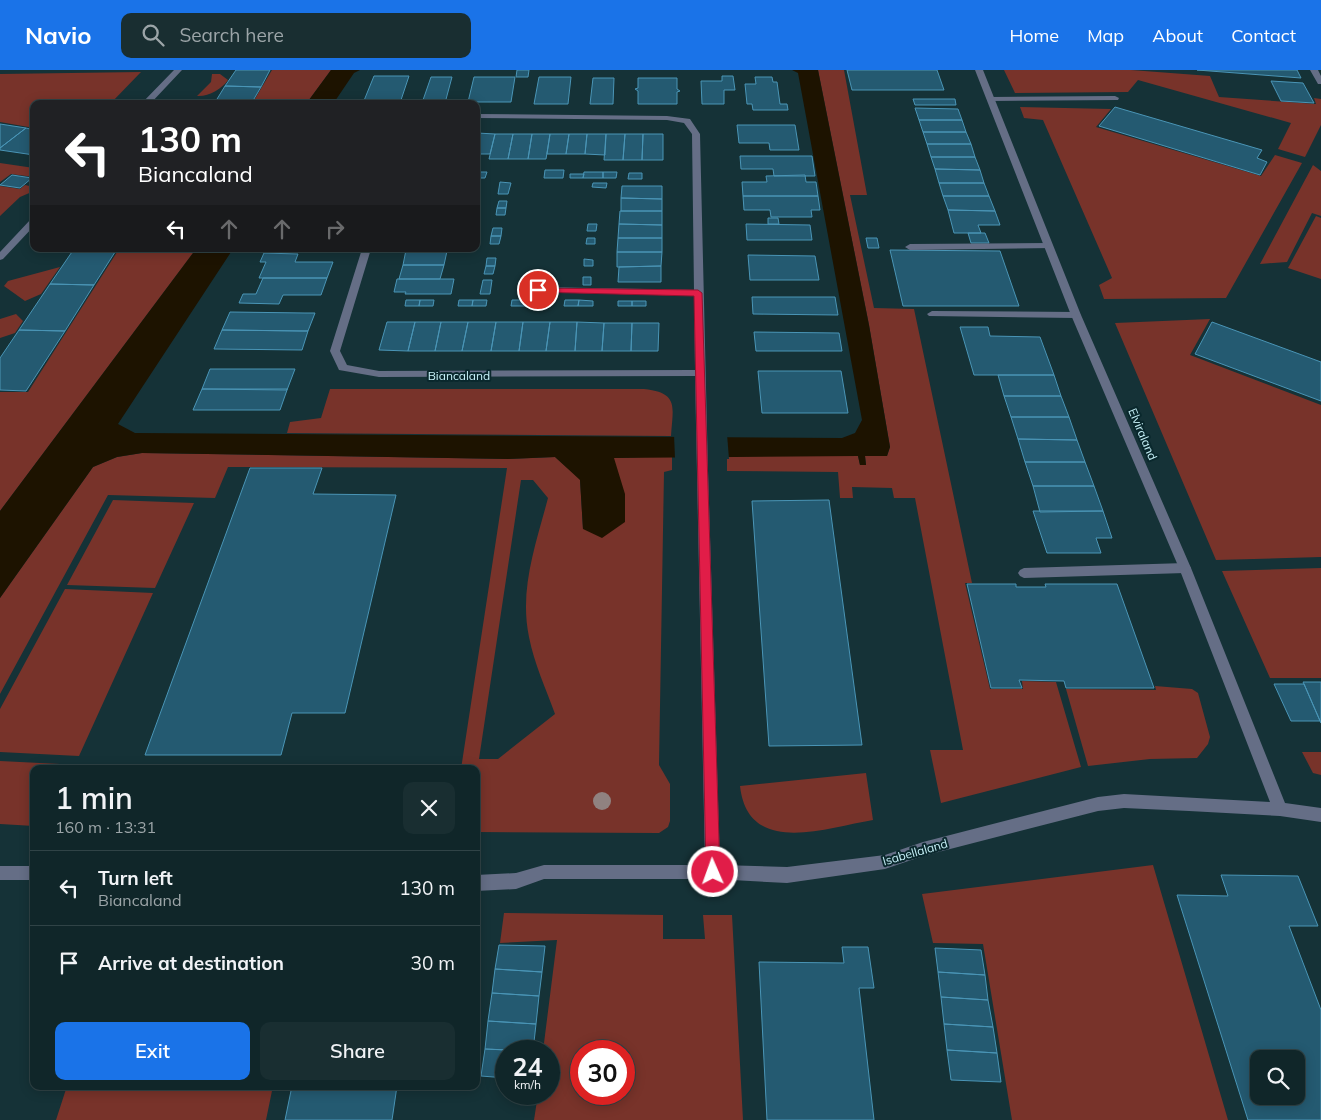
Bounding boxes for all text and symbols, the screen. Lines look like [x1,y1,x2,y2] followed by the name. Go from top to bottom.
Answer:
[121,13,471,58] search box
[25,20,91,50] text: Navio
[139,21,167,49] icon: search
[179,23,284,47] text: Search here
[1009,24,1059,47] text: Home
[1087,24,1124,47] text: Map
[1152,24,1203,47] text: About
[1231,24,1296,47] text: Contact
[138,117,242,161] text: 130 m
[55,120,120,185] icon: left
[138,160,253,188] text: Biancaland
[162,215,190,243] icon: left
[215,215,243,243] icon: ahead
[268,215,296,243] icon: ahead
[321,215,349,243] icon: right
[517,269,559,311] pin
[524,276,552,304] icon: arrive
[428,368,490,383] street label: Biancaland
[1125,406,1161,462] street label: Elviraland
[55,779,133,817] text: 1 min
[403,782,455,834] button: close
[55,817,156,837] text: 160 m · 13:31
[881,836,949,868] street label: Isabellaland
[686,845,738,897] position arrow
[98,866,173,890] text: Turn left
[55,874,83,902] icon: left
[399,876,455,900] text: 130 m
[98,890,182,910] text: Biancaland
[55,949,83,977] icon: arrive
[98,951,284,975] text: Arrive at destination
[411,951,455,975] text: 30 m
[55,1022,250,1080] button: Exit
[260,1022,455,1080] button: Share
[570,1040,635,1105] speed limit sign: 30
[1250,1050,1305,1105] map controls
[1250,1050,1305,1105] button: search
[512,1051,543,1082] text: 24
[514,1077,541,1092] text: km/h

